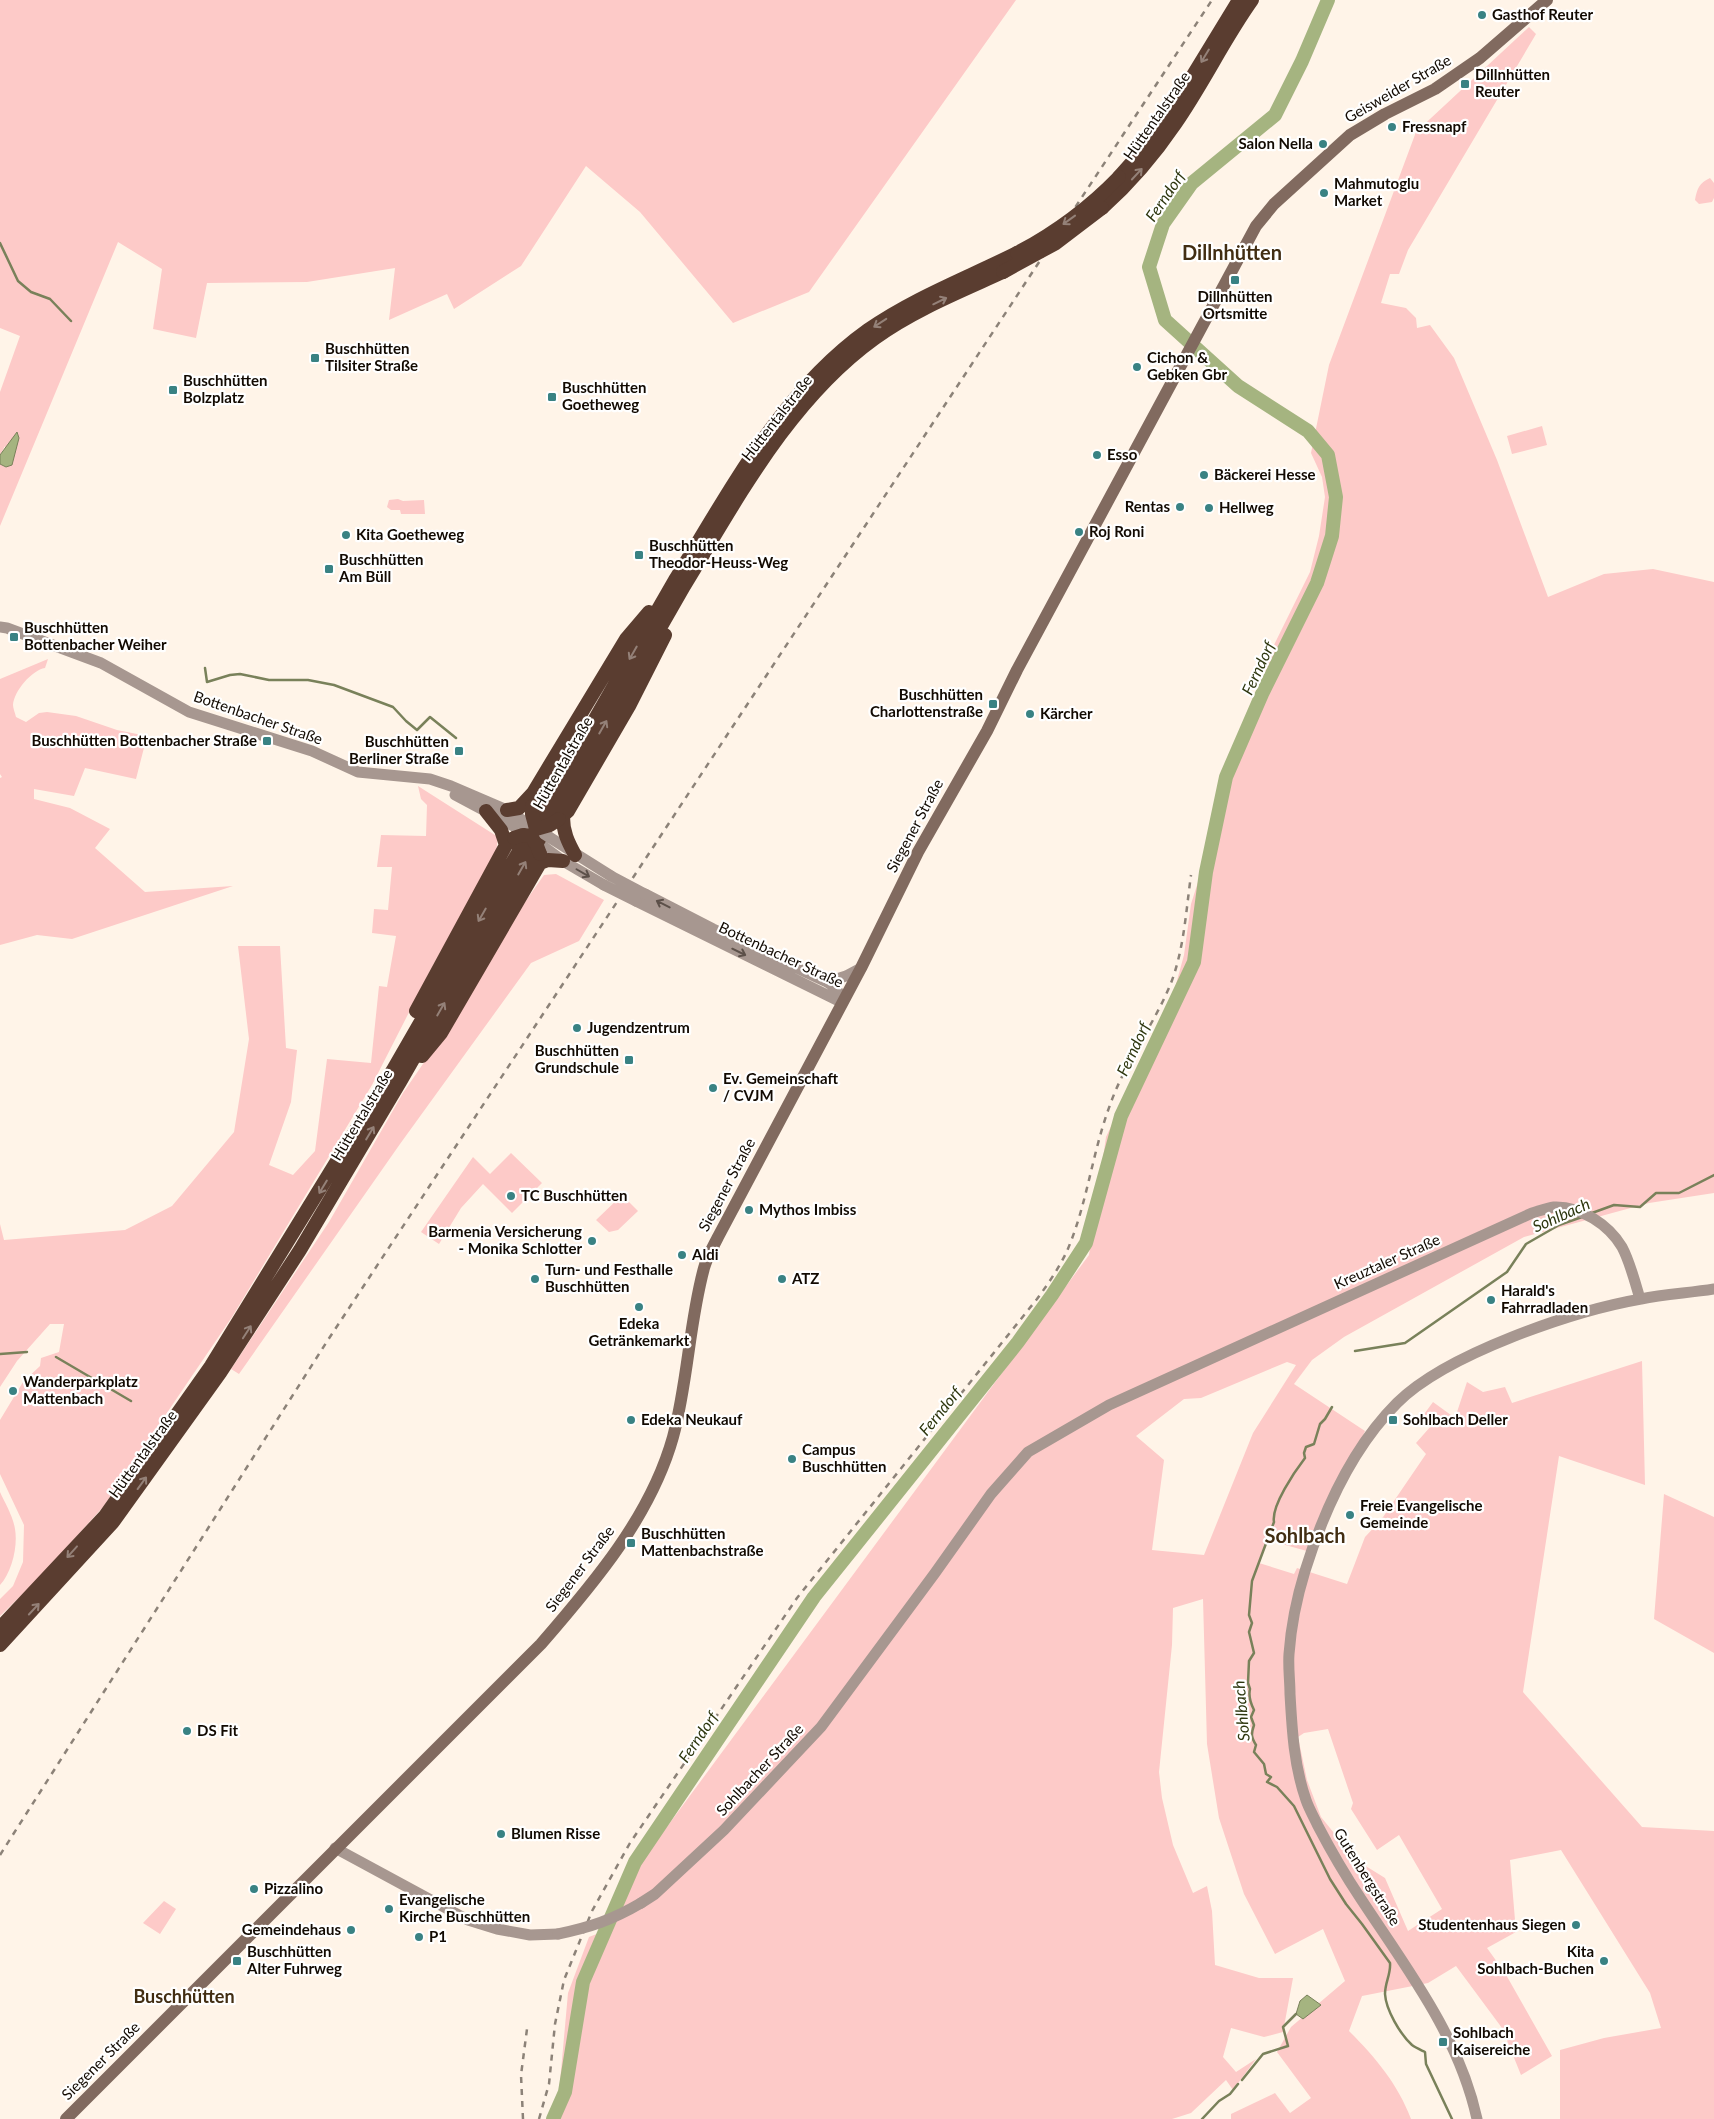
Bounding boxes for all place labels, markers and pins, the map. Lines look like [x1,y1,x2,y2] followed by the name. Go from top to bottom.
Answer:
[1492,5,1593,23] place label: Gasthof Reuter
[1476,9,1488,21] marker: Gasthof Reuter
[1475,65,1550,100] place label: Dillnhütten Reuter
[1459,78,1471,90] marker: Dillnhütten Reuter
[1402,117,1467,135] place label: Fressnapf
[1386,121,1398,133] marker: Fressnapf
[1238,134,1313,152] place label: Salon Nella
[1317,138,1329,150] marker: Salon Nella
[1334,174,1419,209] place label: Mahmutoglu Market
[1318,187,1330,199] marker: Mahmutoglu Market
[1229,274,1241,286] marker: Dillnhütten Ortsmitte
[1198,287,1272,322] place label: Dillnhütten Ortsmitte
[325,339,418,374] place label: Buschhütten Tilsiter Straße
[1147,348,1227,383] place label: Cichon & Gebken Gbr
[309,352,321,364] marker: Buschhütten Tilsiter Straße
[1131,361,1143,373] marker: Cichon & Gebken Gbr
[183,371,267,406] place label: Buschhütten Bolzplatz
[562,378,646,413] place label: Buschhütten Goetheweg
[167,384,179,396] marker: Buschhütten Bolzplatz
[546,391,558,403] marker: Buschhütten Goetheweg
[1107,445,1138,463] place label: Esso
[1091,449,1103,461] marker: Esso
[1214,465,1316,483] place label: Bäckerei Hesse
[1198,469,1210,481] marker: Bäckerei Hesse
[1125,497,1170,515] place label: Rentas
[1219,498,1274,516] place label: Hellweg
[1174,501,1186,513] marker: Rentas
[1203,502,1215,514] marker: Hellweg
[1089,522,1144,540] place label: Roj Roni
[356,525,464,543] place label: Kita Goetheweg
[1073,526,1085,538] marker: Roj Roni
[340,529,352,541] marker: Kita Goetheweg
[649,536,788,571] place label: Buschhütten Theodor-Heuss-Weg
[633,549,645,561] marker: Buschhütten Theodor-Heuss-Weg
[338,550,423,585] place label: Buschhütten Am Büll
[323,563,335,575] marker: Buschhütten Am Büll
[24,618,167,653] place label: Buschhütten Bottenbacher Weiher
[8,631,20,643] marker: Buschhütten Bottenbacher Weiher
[870,685,983,720] place label: Buschhütten Charlottenstraße
[987,698,999,710] marker: Buschhütten Charlottenstraße
[1040,704,1093,722] place label: Kärcher
[1024,708,1036,720] marker: Kärcher
[31,731,257,749] place label: Buschhütten Bottenbacher Straße
[349,732,449,767] place label: Buschhütten Berliner Straße
[261,735,273,747] marker: Buschhütten Bottenbacher Straße
[453,745,465,757] marker: Buschhütten Berliner Straße
[587,1018,690,1036] place label: Jugendzentrum
[571,1022,583,1034] marker: Jugendzentrum
[535,1041,619,1076] place label: Buschhütten Grundschule
[623,1054,635,1066] marker: Buschhütten Grundschule
[723,1069,838,1104] place label: Ev. Gemeinschaft / CVJM
[707,1082,719,1094] marker: Ev. Gemeinschaft / CVJM
[521,1186,628,1204] place label: TC Buschhütten
[505,1190,517,1202] marker: TC Buschhütten
[759,1200,857,1218] place label: Mythos Imbiss
[743,1204,755,1216] marker: Mythos Imbiss
[428,1222,582,1257] place label: Barmenia Versicherung - Monika Schlotter
[586,1235,598,1247] marker: Barmenia Versicherung - Monika Schlotter
[691,1245,719,1263] place label: Aldi
[676,1249,688,1261] marker: Aldi
[545,1260,673,1295] place label: Turn- und Festhalle Buschhütten
[791,1269,819,1287] place label: ATZ
[529,1273,541,1285] marker: Turn- und Festhalle Buschhütten
[776,1273,788,1285] marker: ATZ
[1501,1281,1588,1316] place label: Harald's Fahrradladen
[1485,1294,1497,1306] marker: Harald's Fahrradladen
[633,1301,645,1313] marker: Edeka Getränkemarkt
[589,1314,690,1349] place label: Edeka Getränkemarkt
[23,1372,138,1407] place label: Wanderparkplatz Mattenbach
[7,1385,19,1397] marker: Wanderparkplatz Mattenbach
[641,1410,743,1428] place label: Edeka Neukauf
[1403,1410,1508,1428] place label: Sohlbach Deller
[625,1414,637,1426] marker: Edeka Neukauf
[1387,1414,1399,1426] marker: Sohlbach Deller
[802,1440,886,1475] place label: Campus Buschhütten
[786,1453,798,1465] marker: Campus Buschhütten
[1360,1496,1483,1531] place label: Freie Evangelische Gemeinde
[1344,1509,1356,1521] marker: Freie Evangelische Gemeinde
[641,1524,764,1559] place label: Buschhütten Mattenbachstraße
[625,1537,637,1549] marker: Buschhütten Mattenbachstraße
[197,1721,239,1739] place label: DS Fit
[181,1725,193,1737] marker: DS Fit
[511,1824,600,1842] place label: Blumen Risse
[495,1828,507,1840] marker: Blumen Risse
[264,1879,323,1897] place label: Pizzalino
[248,1883,260,1895] marker: Pizzalino
[399,1890,530,1925] place label: Evangelische Kirche Buschhütten
[383,1903,395,1915] marker: Evangelische Kirche Buschhütten
[1418,1915,1566,1933] place label: Studentenhaus Siegen
[1570,1919,1582,1931] marker: Studentenhaus Siegen
[242,1920,341,1938] place label: Gemeindehaus
[345,1924,357,1936] marker: Gemeindehaus
[429,1927,447,1945] place label: P1
[413,1931,425,1943] marker: P1
[246,1942,342,1977] place label: Buschhütten Alter Fuhrweg
[1477,1942,1594,1977] place label: Kita Sohlbach-Buchen
[231,1955,243,1967] marker: Buschhütten Alter Fuhrweg
[1598,1955,1610,1967] marker: Kita Sohlbach-Buchen
[1453,2023,1530,2058] place label: Sohlbach Kaisereiche
[1437,2036,1449,2048] marker: Sohlbach Kaisereiche

